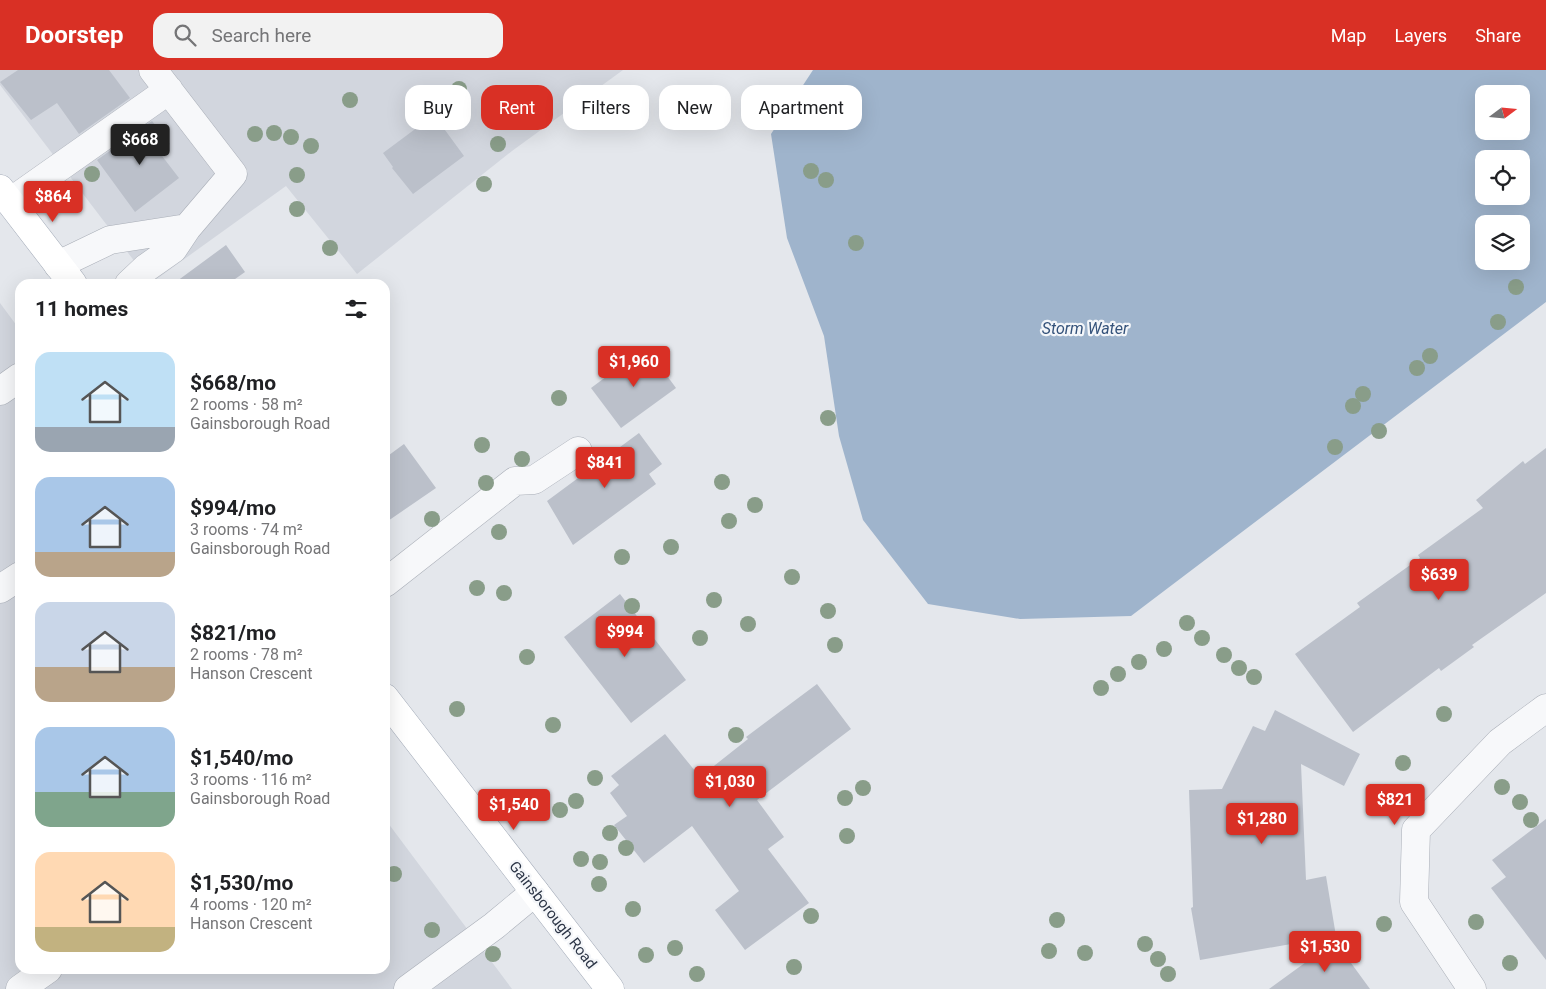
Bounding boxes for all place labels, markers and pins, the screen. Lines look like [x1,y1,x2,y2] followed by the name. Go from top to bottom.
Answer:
[110,124,170,166] pin: $668
[23,180,83,223] pin: $864
[593,346,675,388] pin: $1,960
[575,446,635,489] pin: $841
[1409,558,1469,601] pin: $639
[595,616,655,658] pin: $994
[689,766,771,808] pin: $1,030
[1365,784,1425,826] pin: $821
[473,788,555,831] pin: $1,540
[1221,802,1303,845] pin: $1,280
[1284,930,1366,973] pin: $1,530

